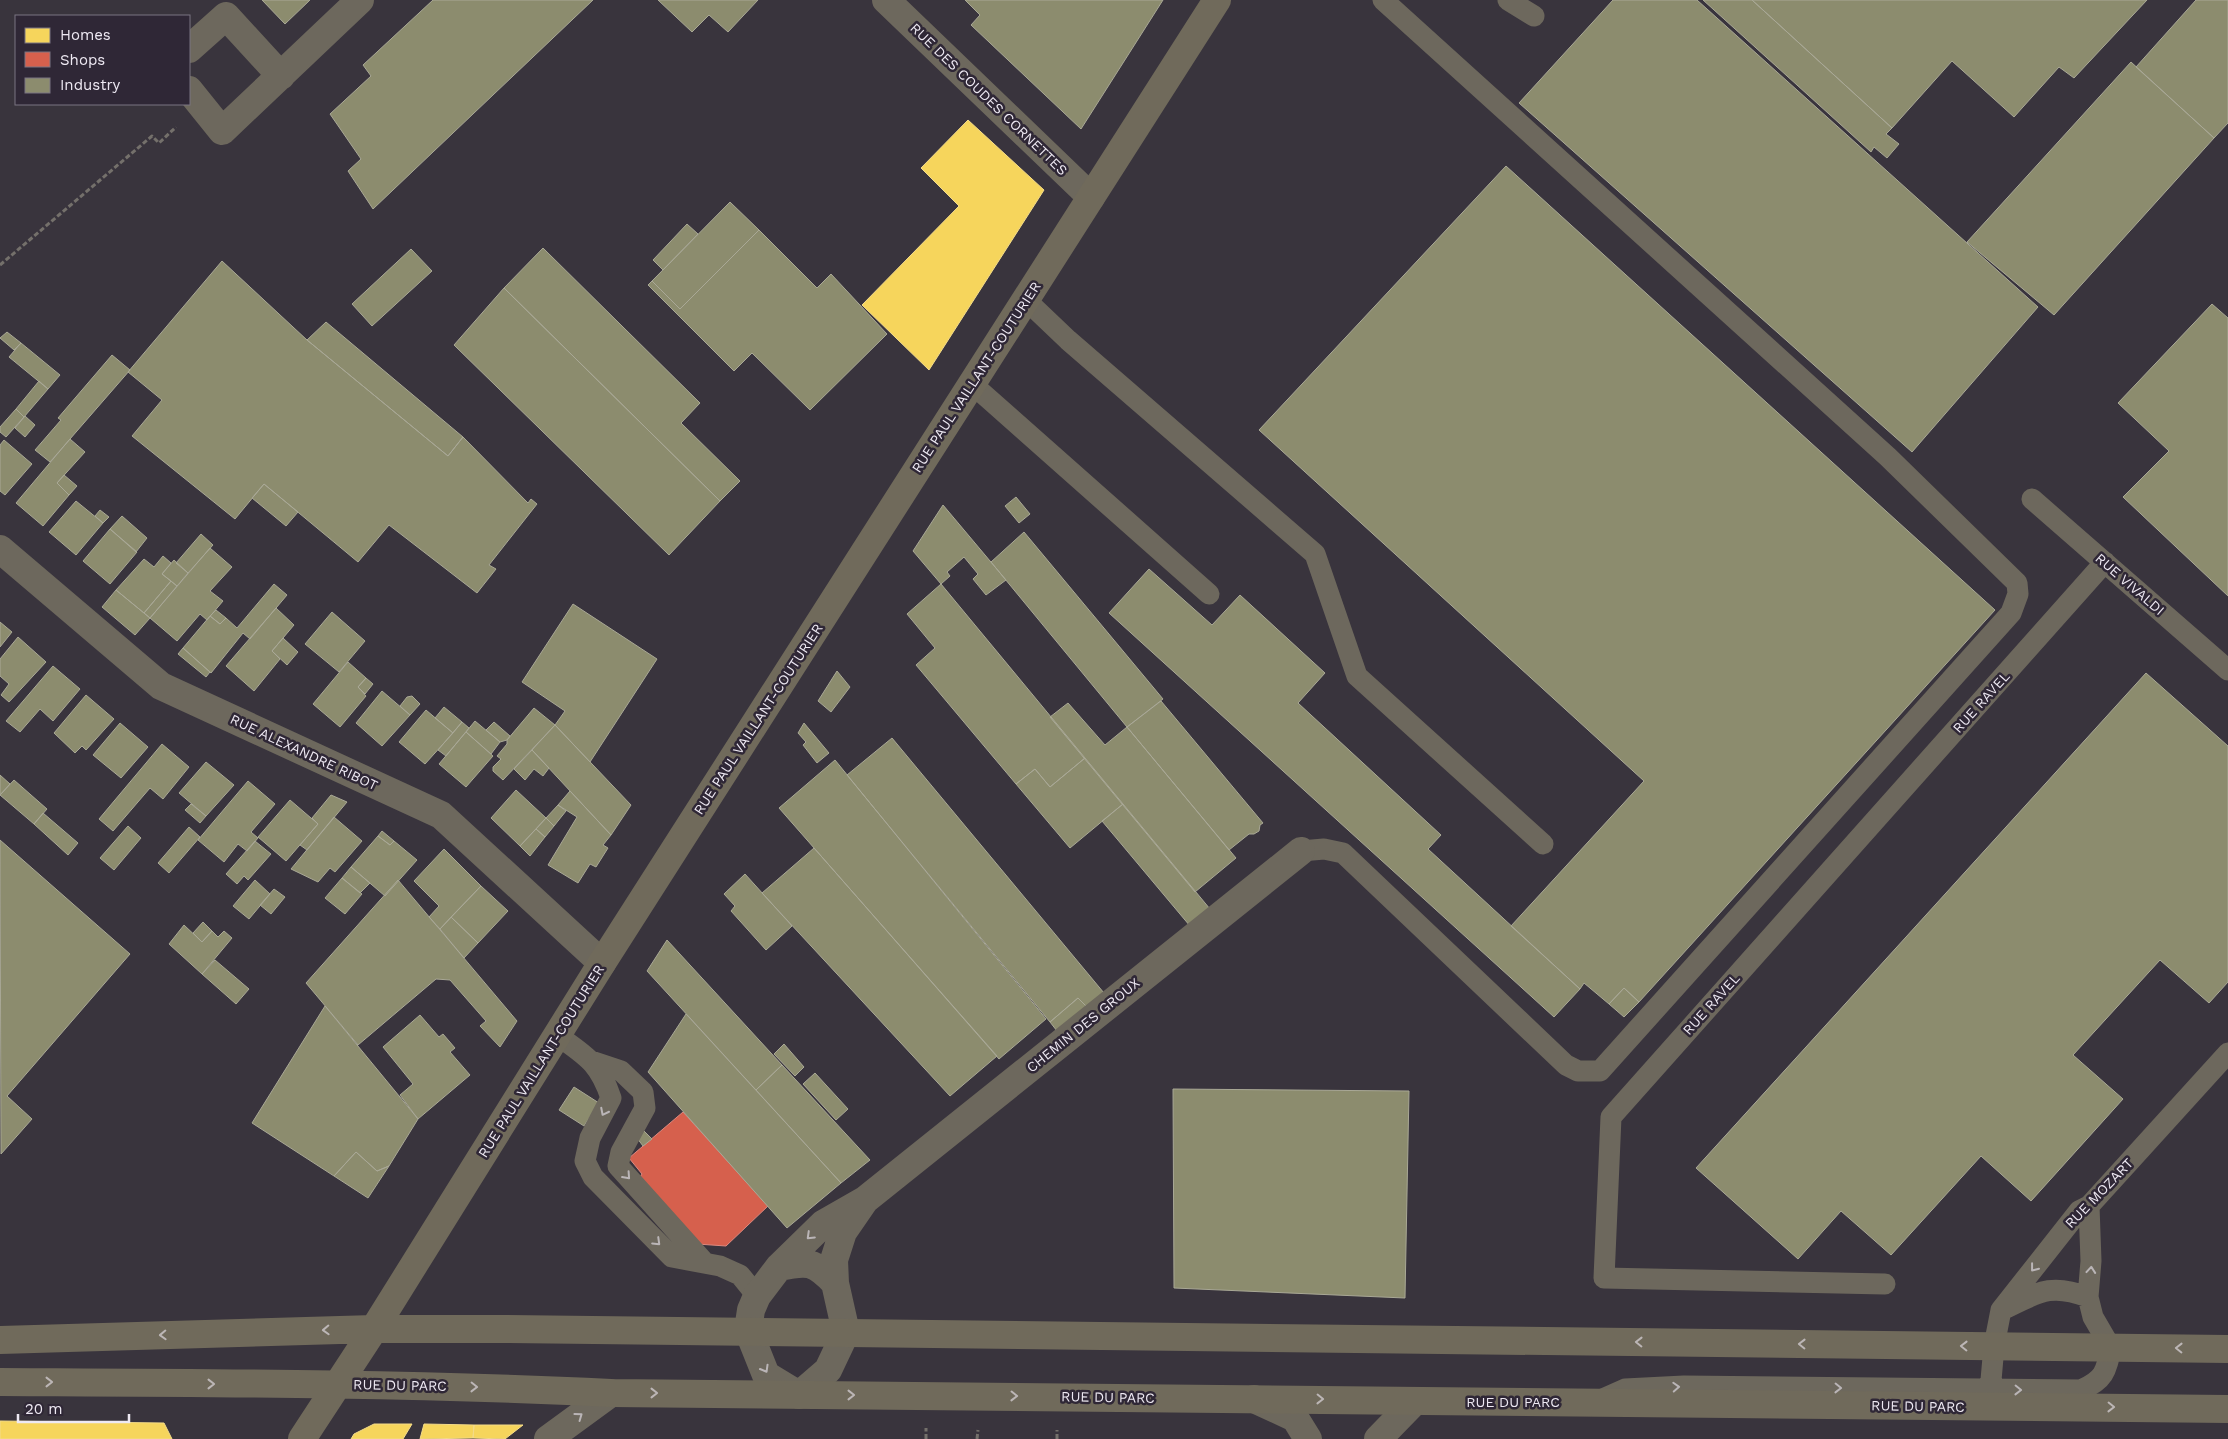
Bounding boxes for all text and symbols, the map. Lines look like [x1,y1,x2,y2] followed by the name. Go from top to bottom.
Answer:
[15,15,190,105] legend
[907,20,1071,178] street label: RUE DES COUDES CORNETTES
[60,26,111,44] text: Homes
[60,51,105,69] text: Shops
[60,76,121,94] text: Industry
[908,279,1044,475] street label: RUE PAUL VAILLANT-COUTURIER
[2092,550,2168,618] street label: RUE VIVALDI
[690,621,826,817] street label: RUE PAUL VAILLANT-COUTURIER
[1949,668,2013,736] street label: RUE RAVEL
[228,711,381,793] street label: RUE ALEXANDRE RIBOT
[475,962,607,1160] street label: RUE PAUL VAILLANT-COUTURIER
[1679,970,1743,1038] street label: RUE RAVEL
[1023,974,1143,1076] street label: CHEMIN DES GROUX
[600,1106,610,1115] one-way arrow
[2062,1154,2137,1231] street label: RUE MOZART
[622,1171,631,1180] one-way arrow
[807,1230,816,1239] one-way arrow
[651,1236,660,1245] one-way arrow
[2032,1262,2040,1271] one-way arrow
[2085,1266,2096,1274] one-way arrow
[321,1325,329,1335] one-way arrow
[159,1330,166,1340] one-way arrow
[1635,1337,1643,1348] one-way arrow
[1798,1339,1806,1349] one-way arrow
[1960,1341,1968,1351] one-way arrow
[2175,1343,2183,1353] one-way arrow
[759,1364,769,1373] one-way arrow
[353,1376,447,1394] street label: RUE DU PARC
[45,1377,53,1388] one-way arrow
[207,1378,215,1389] one-way arrow
[1672,1381,1680,1392] one-way arrow
[470,1382,478,1392] one-way arrow
[1835,1383,1843,1393] one-way arrow
[2015,1384,2023,1395] one-way arrow
[650,1388,658,1399] one-way arrow
[1061,1388,1155,1406] street label: RUE DU PARC
[848,1389,856,1400] one-way arrow
[1010,1391,1018,1401] one-way arrow
[18,1392,129,1424] scale bar
[1316,1394,1324,1405] one-way arrow
[1466,1394,1560,1410] street label: RUE DU PARC
[1871,1397,1965,1415] street label: RUE DU PARC
[25,1400,63,1418] text: 20 m
[2108,1402,2115,1412] one-way arrow
[573,1413,583,1422] one-way arrow

